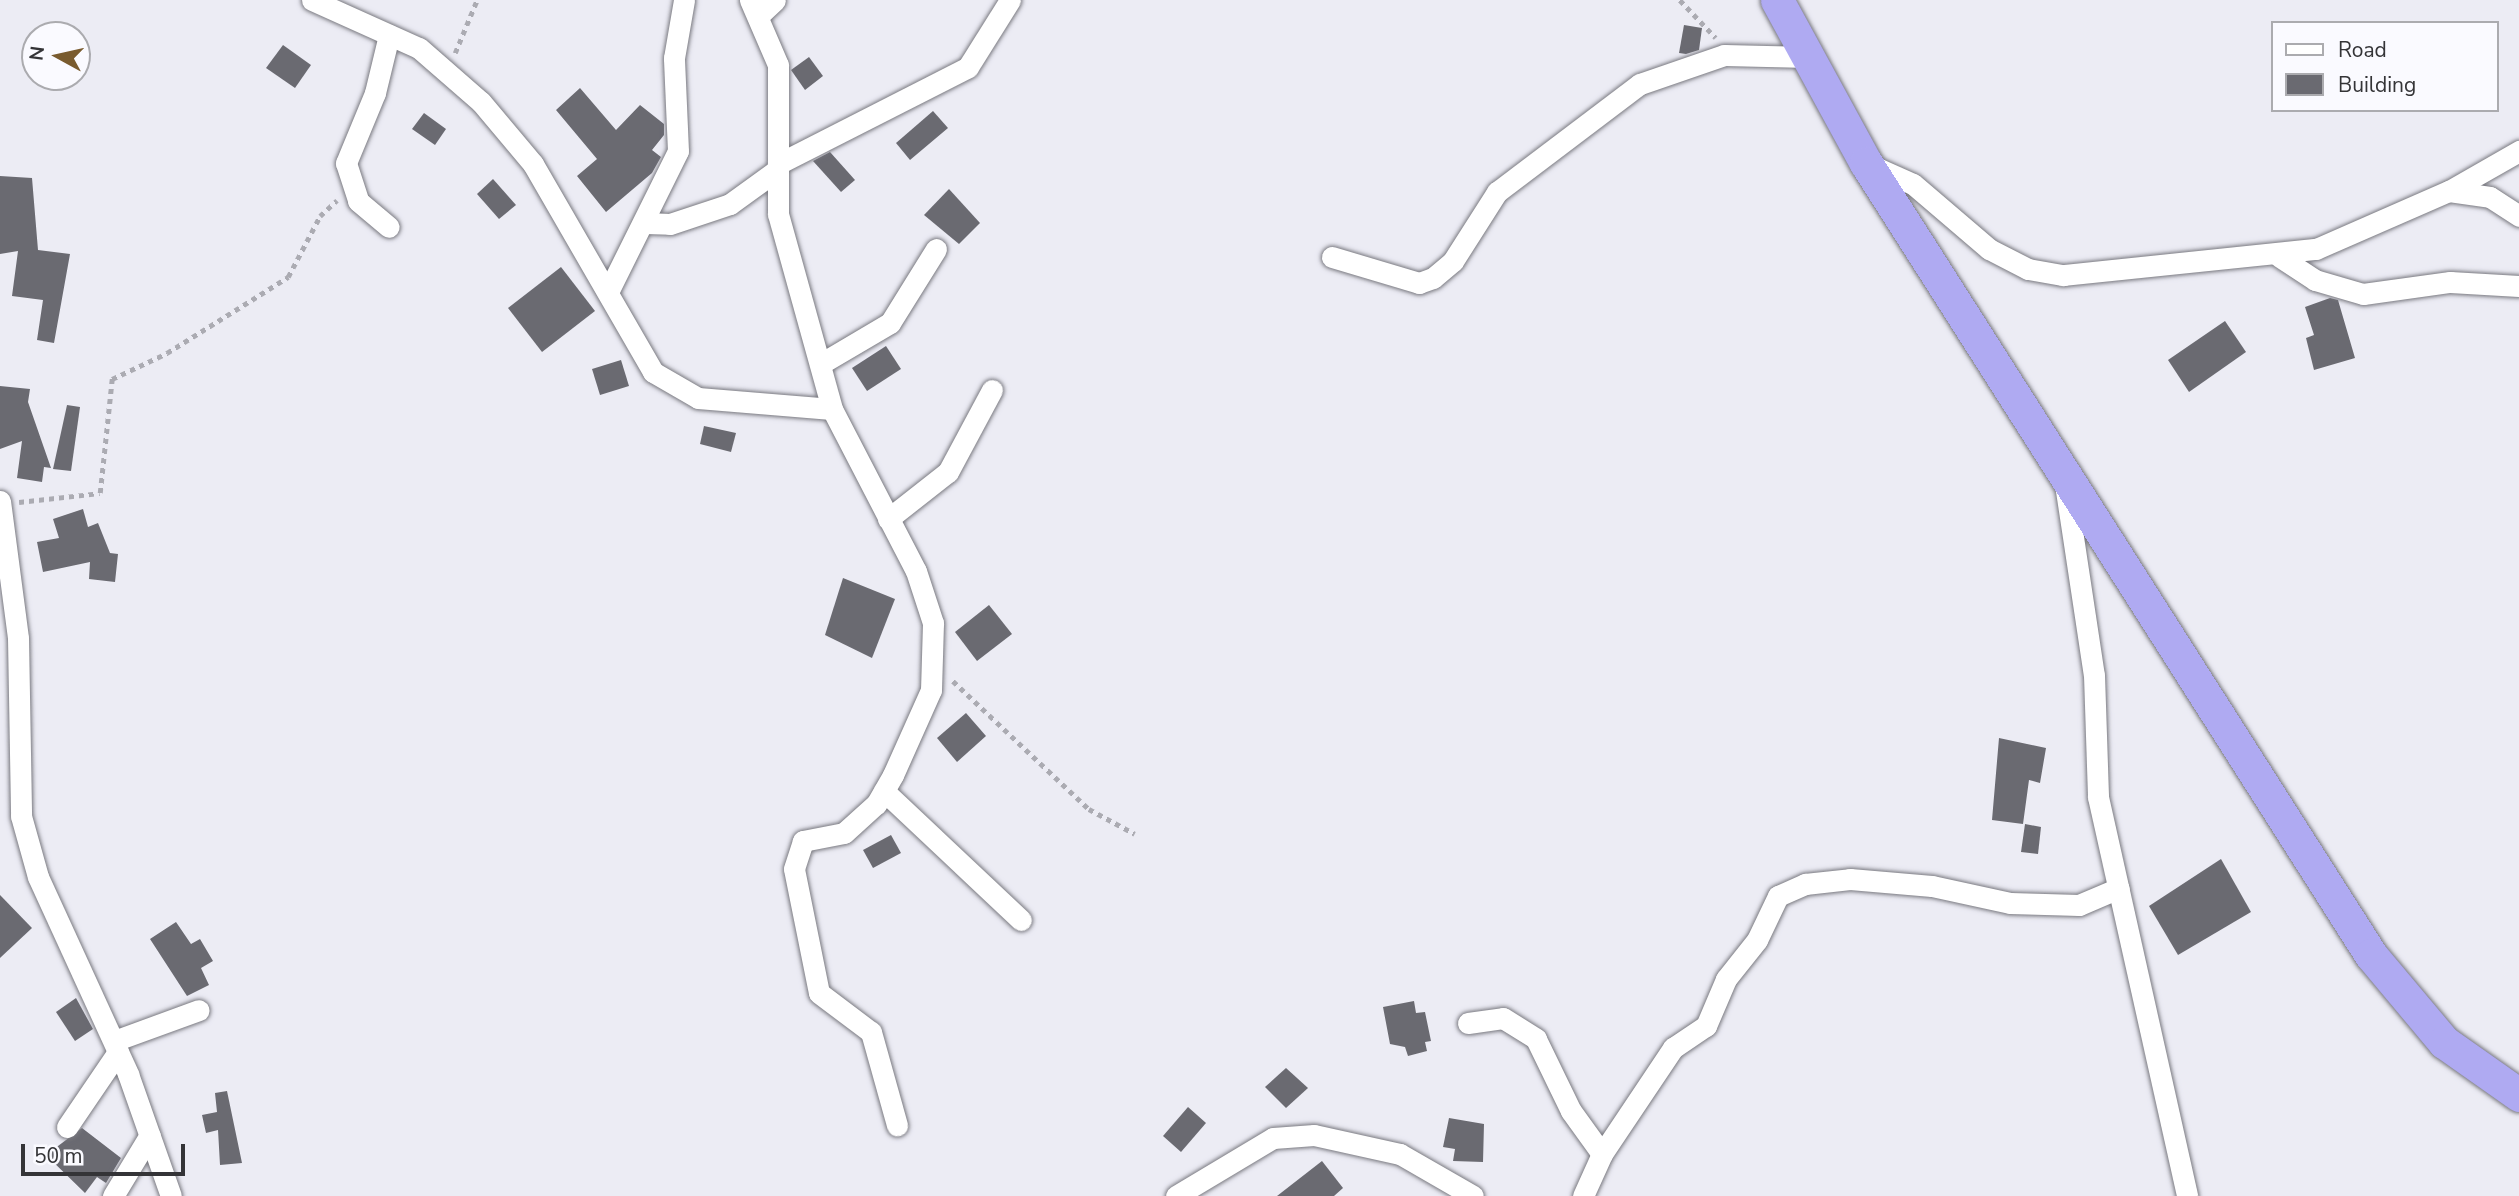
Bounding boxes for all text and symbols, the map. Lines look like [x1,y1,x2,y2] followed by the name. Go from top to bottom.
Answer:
[21,21,91,91] north arrow
[2270,21,2498,112] legend
[2338,36,2387,64] text: Road
[23,45,51,62] text: N
[2338,71,2416,99] text: Building
[24,1130,189,1174] scale bar
[34,1142,83,1170] text: 50 m

